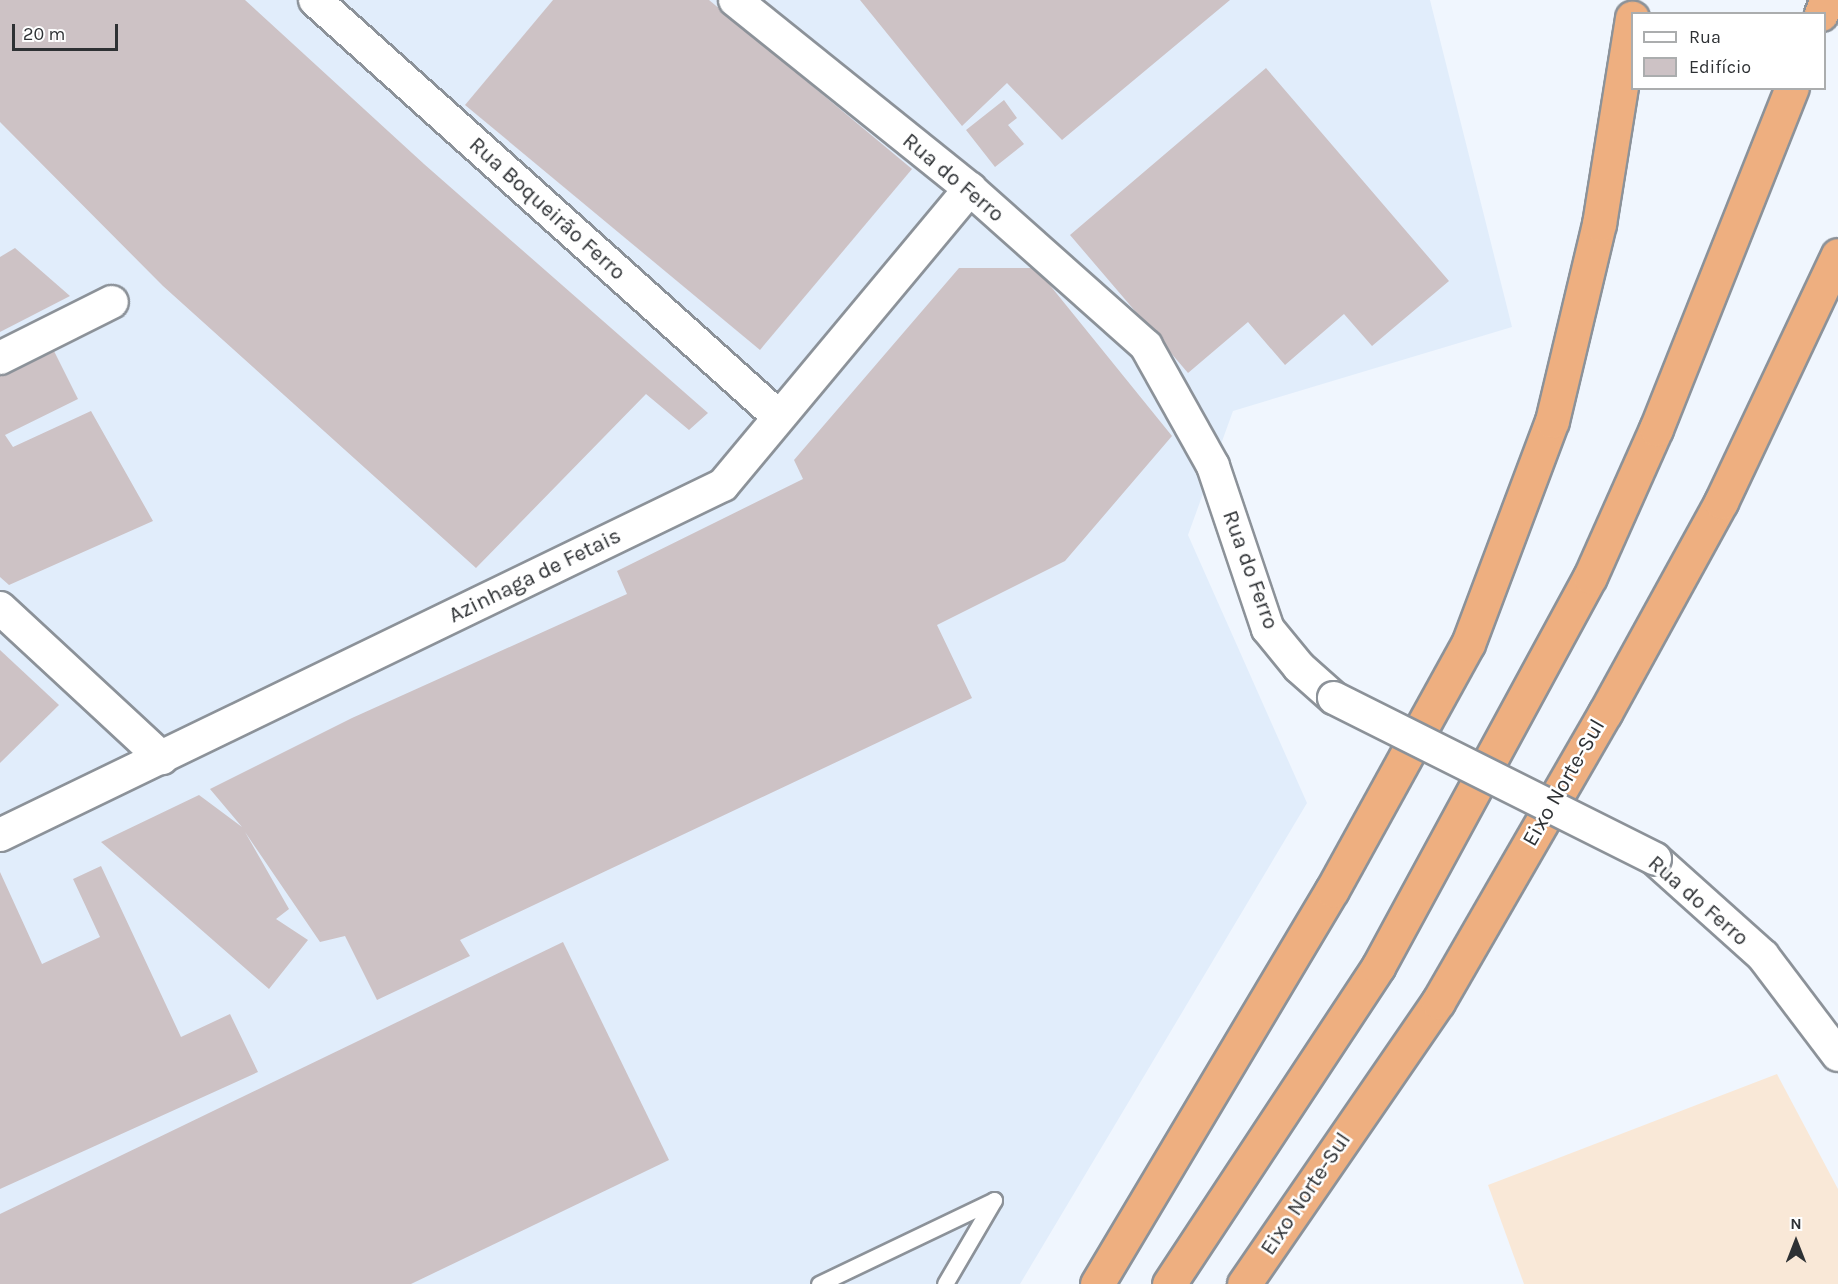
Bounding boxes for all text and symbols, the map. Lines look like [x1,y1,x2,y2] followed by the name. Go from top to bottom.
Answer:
[15,12,122,50] scale bar
[1631,12,1826,90] legend
[23,23,65,45] text: 20 m
[1689,26,1721,48] text: Rua
[1689,56,1751,78] text: Edifício
[897,128,1009,228] street label: Rua do Ferro
[463,132,631,286] street label: Rua Boqueirão Ferro
[1216,507,1284,633] street label: Rua do Ferro
[445,523,625,629] street label: Azinhaga de Fetais
[1517,715,1611,851] street label: Eixo Norte-Sul
[1642,850,1754,952] street label: Rua do Ferro
[1255,1128,1357,1260] street label: Eixo Norte-Sul
[1766,1212,1826,1272] north arrow
[1790,1214,1802,1233] text: N

